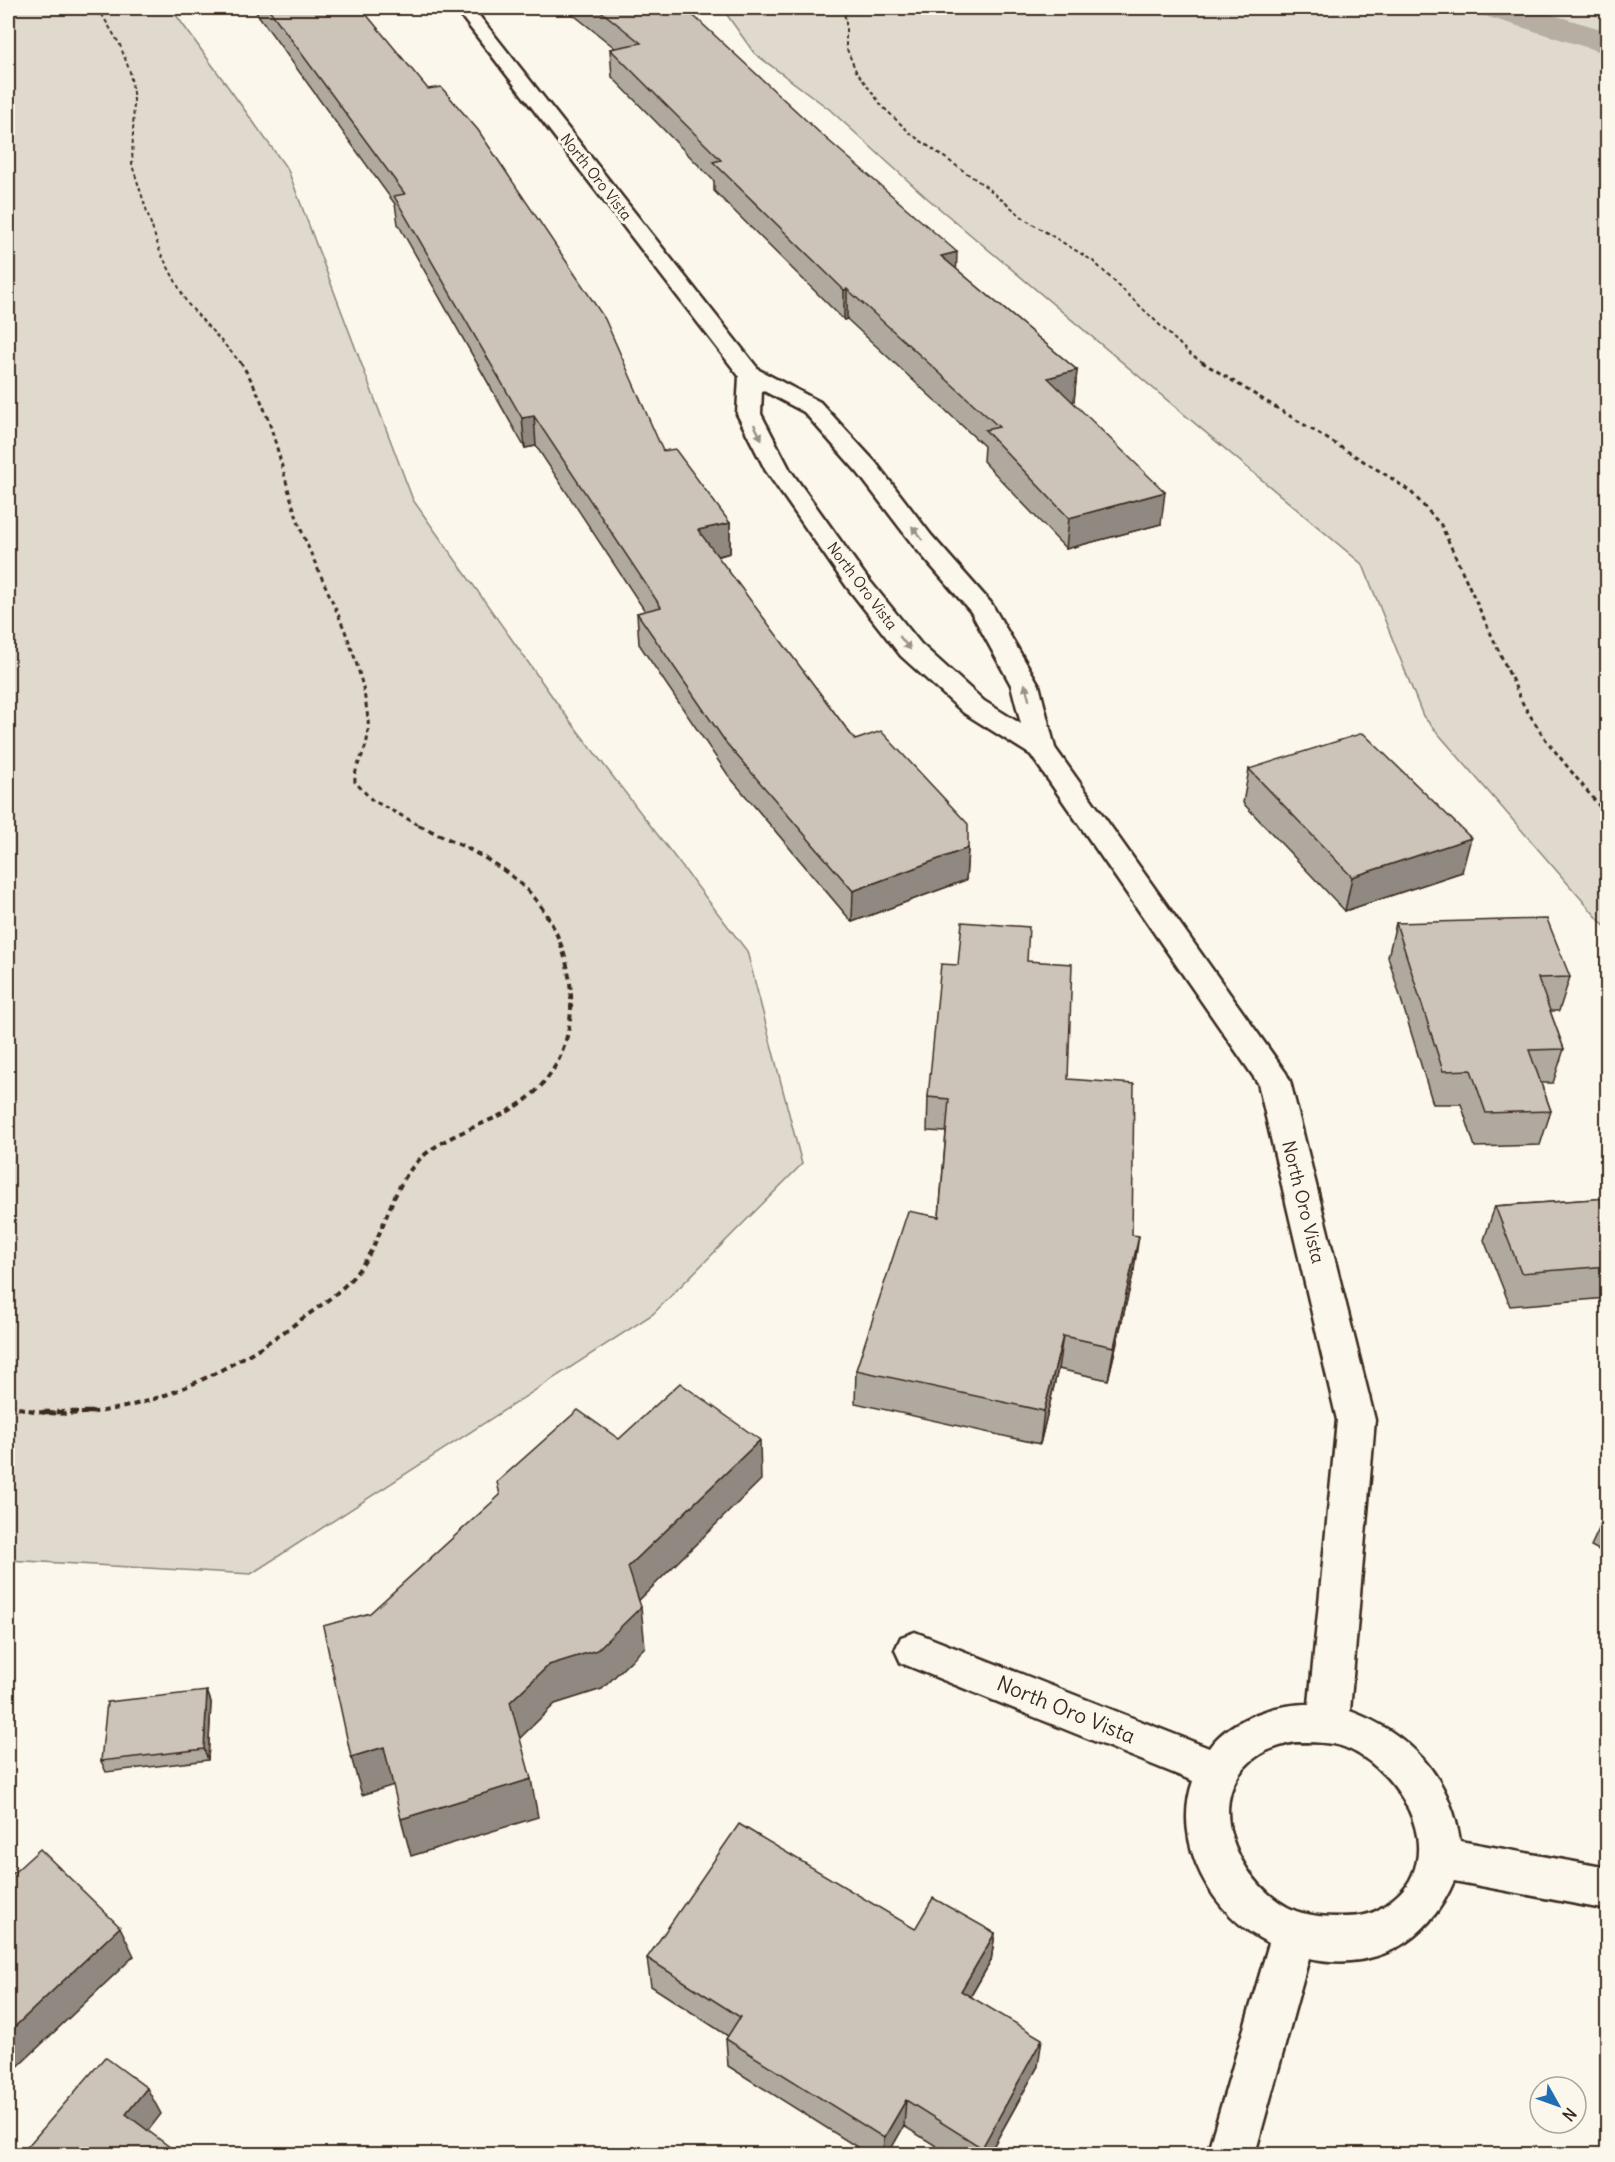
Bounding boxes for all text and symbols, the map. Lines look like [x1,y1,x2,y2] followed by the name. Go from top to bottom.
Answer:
[557,130,636,224] street label: North Oro Vista
[753,423,763,440] one-way arrow
[910,525,923,541] one-way arrow
[823,538,902,634] street label: North Oro Vista
[899,635,912,651] one-way arrow
[1021,683,1031,701] one-way arrow
[1277,1138,1330,1266] street label: North Oro Vista
[993,1670,1139,1750] street label: North Oro Vista
[1528,2075,1588,2135] north arrow
[1558,2104,1581,2125] text: N

